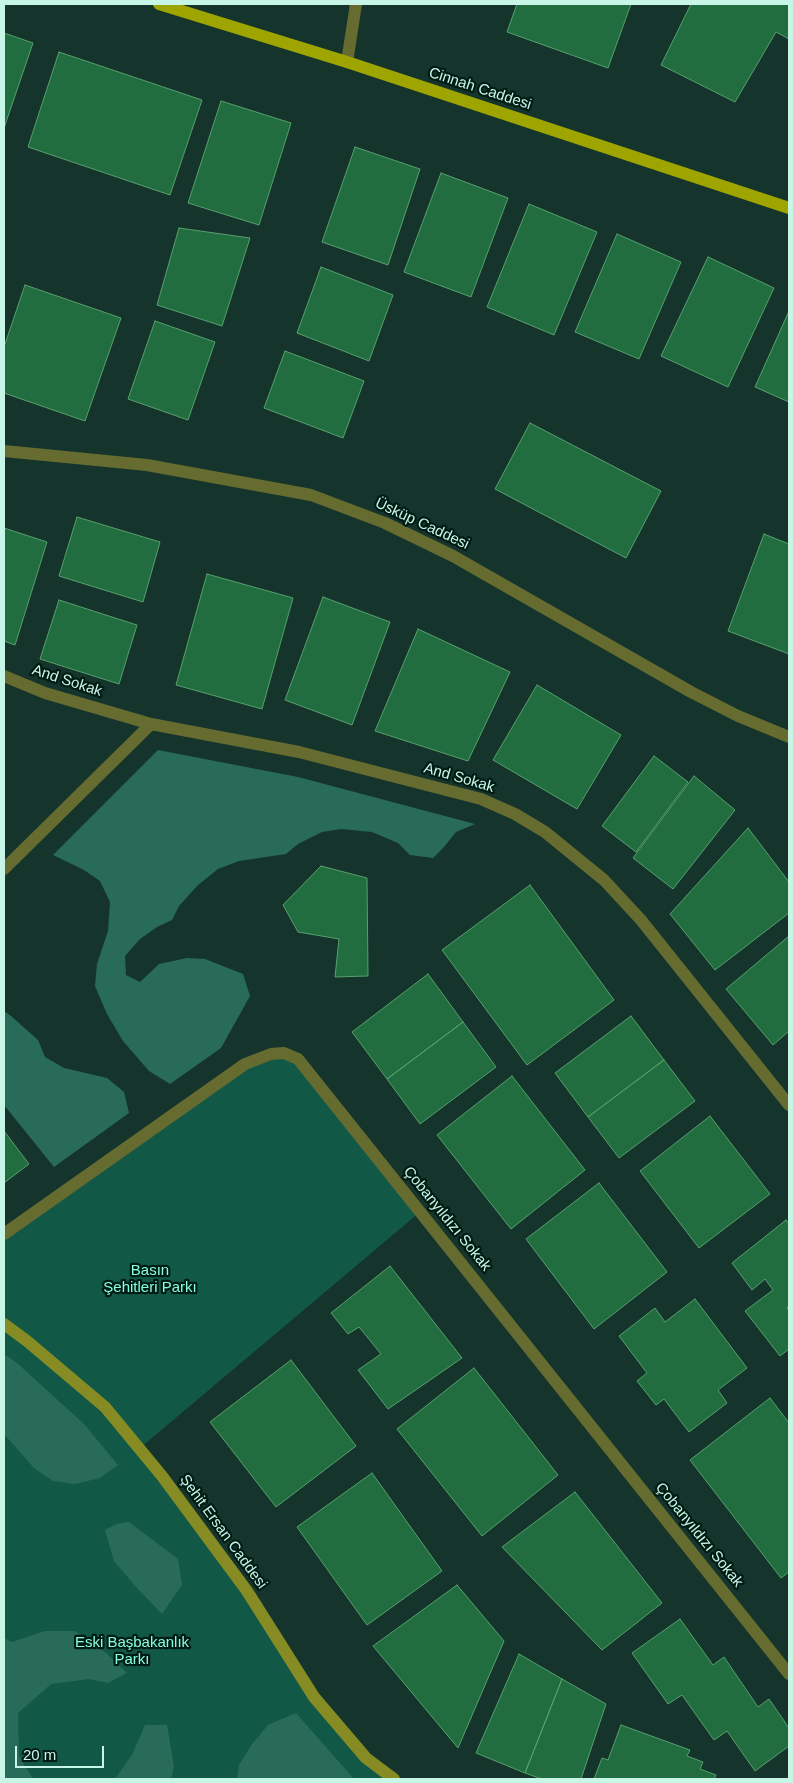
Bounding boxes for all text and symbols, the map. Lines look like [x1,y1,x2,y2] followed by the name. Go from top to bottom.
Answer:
[426,64,534,114] street label: Cinnah Caddesi
[372,494,472,554] street label: Üsküp Caddesi
[30,661,104,701] street label: And Sokak
[422,759,496,797] street label: And Sokak
[399,1163,495,1275] street label: Çobanyıldızı Sokak
[103,1262,197,1297] park label: Basın Şehitleri Parkı
[176,1471,270,1593] street label: Şehit Ersan Caddesi
[651,1479,747,1591] street label: Çobanyıldızı Sokak
[75,1634,189,1669] park label: Eski Başbakanlık Parkı
[18,1736,106,1768] scale bar
[23,1746,56,1763] text: 20 m

